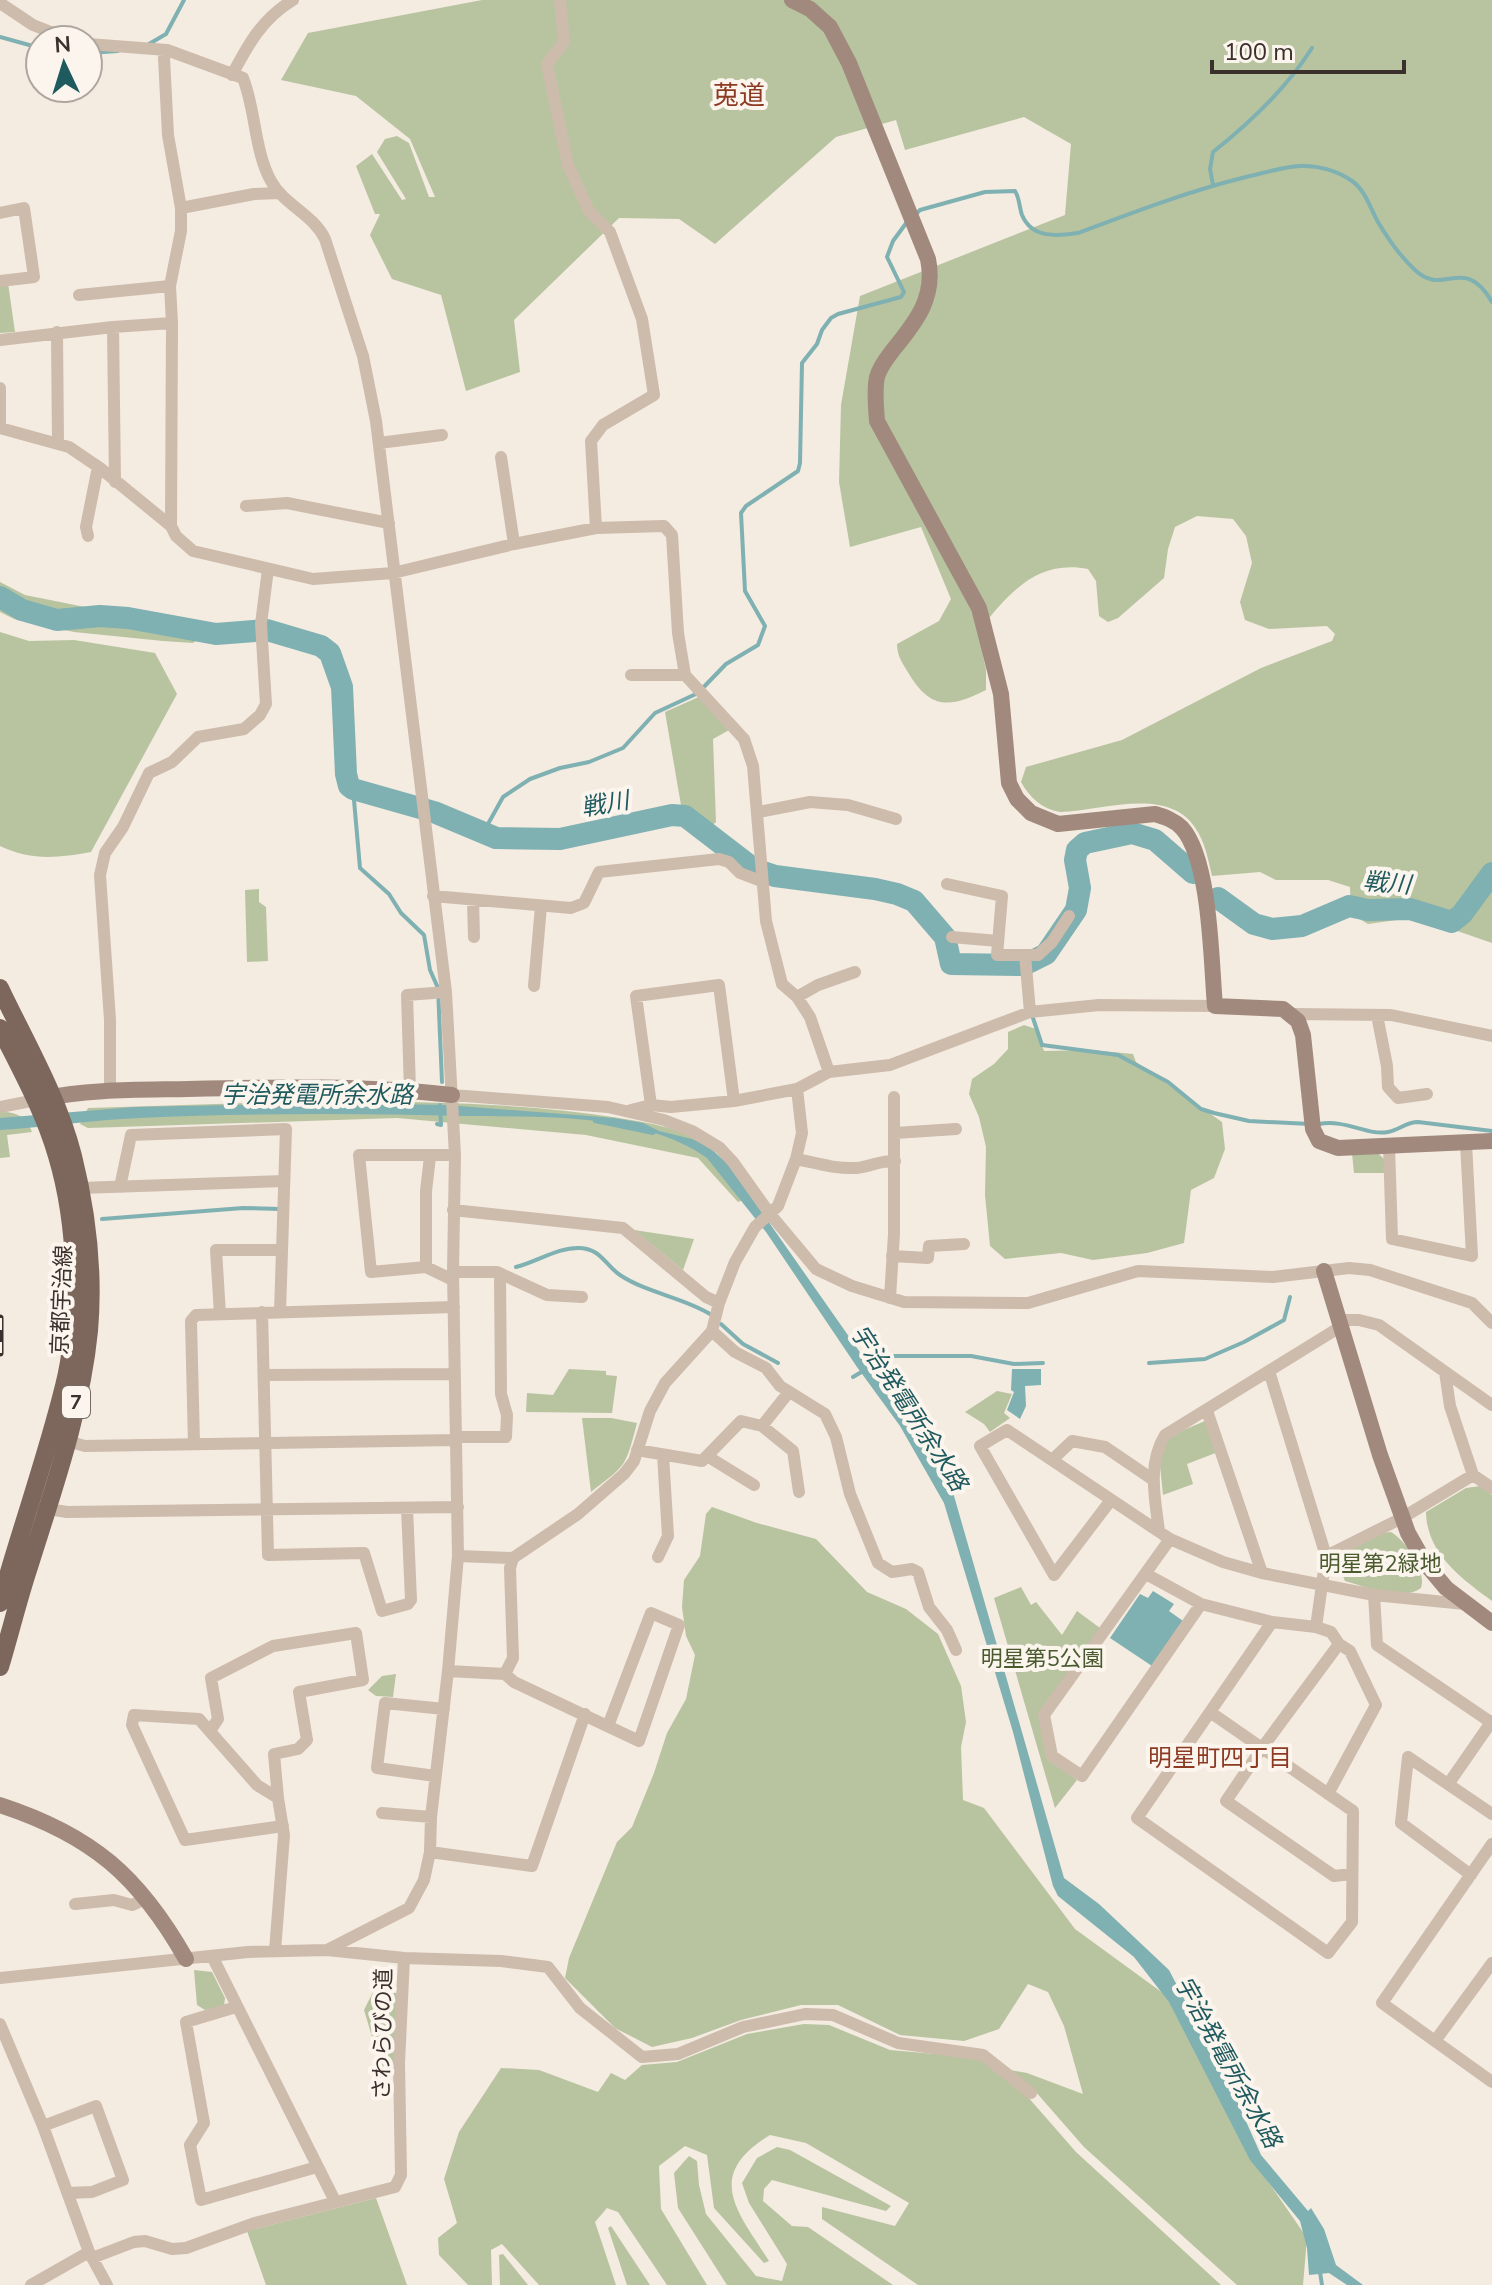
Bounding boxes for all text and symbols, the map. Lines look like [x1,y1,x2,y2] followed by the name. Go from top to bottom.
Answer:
[24,24,104,104] north arrow
[1212,24,1404,74] scale bar
[53,30,72,61] text: N
[1224,36,1294,68] text: 100 m
[713,78,765,113] district label: 莵道
[579,784,634,824] water label: 戦川
[1362,865,1415,901] water label: 戦川
[221,1079,415,1111] water label: 宇治発電所余水路
[45,1245,79,1356] street label: 京都宇治線
[843,1319,976,1499] water label: 宇治発電所余水路
[62,1386,90,1418] road number: 7
[1318,1549,1442,1579] park label: 明星第2緑地
[980,1644,1104,1674] park label: 明星第5公園
[1148,1742,1292,1774] district label: 明星町四丁目
[367,1968,399,2100] street label: さわらびの道
[1167,1970,1290,2155] water label: 宇治発電所余水路

